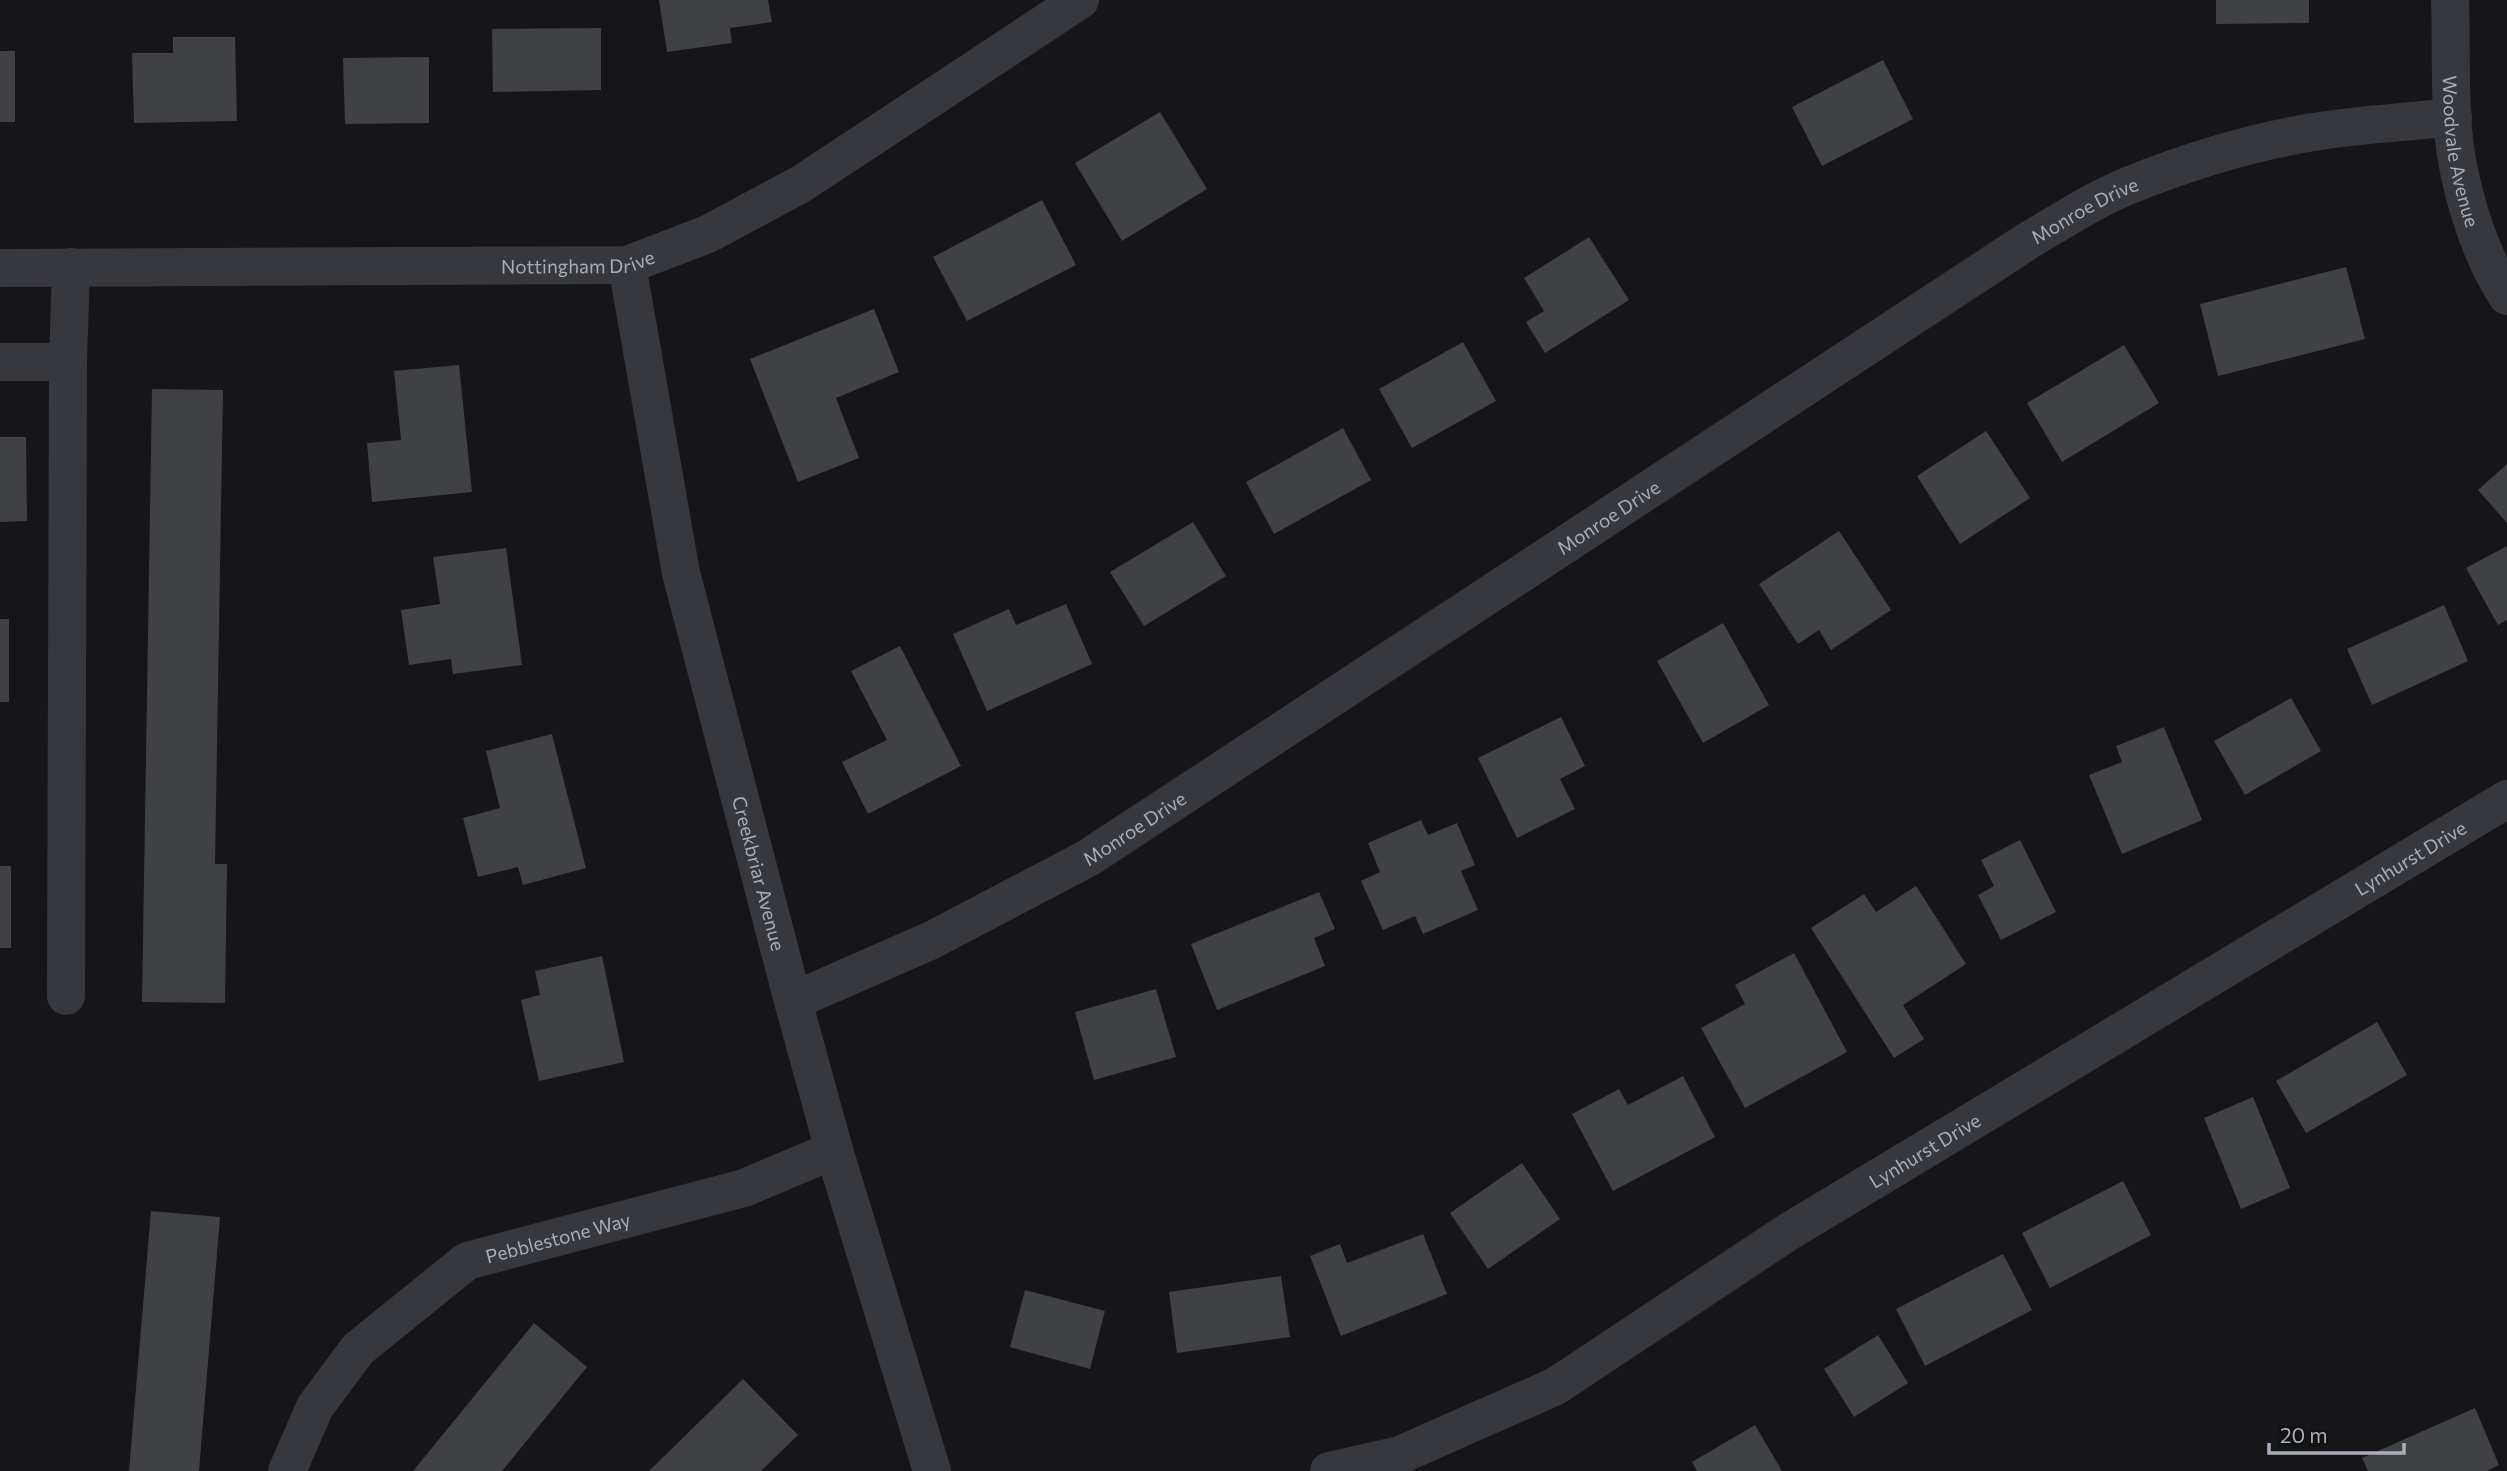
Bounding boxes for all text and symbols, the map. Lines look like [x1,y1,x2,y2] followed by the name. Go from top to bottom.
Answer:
[2439,75,2485,230] street label: Woodvale Avenue
[2026,172,2141,248] street label: Monroe Drive
[501,244,657,277] street label: Nottingham Drive
[1552,474,1664,559] street label: Monroe Drive
[1078,786,1190,870] street label: Monroe Drive
[728,793,791,953] street label: Creekbriar Avenue
[2350,815,2470,900] street label: Lynhurst Drive
[1865,1108,1984,1192] street label: Lynhurst Drive
[483,1207,633,1267] street label: Pebblestone Way
[2269,1412,2404,1456] scale bar
[2280,1422,2328,1447] text: 20 m

